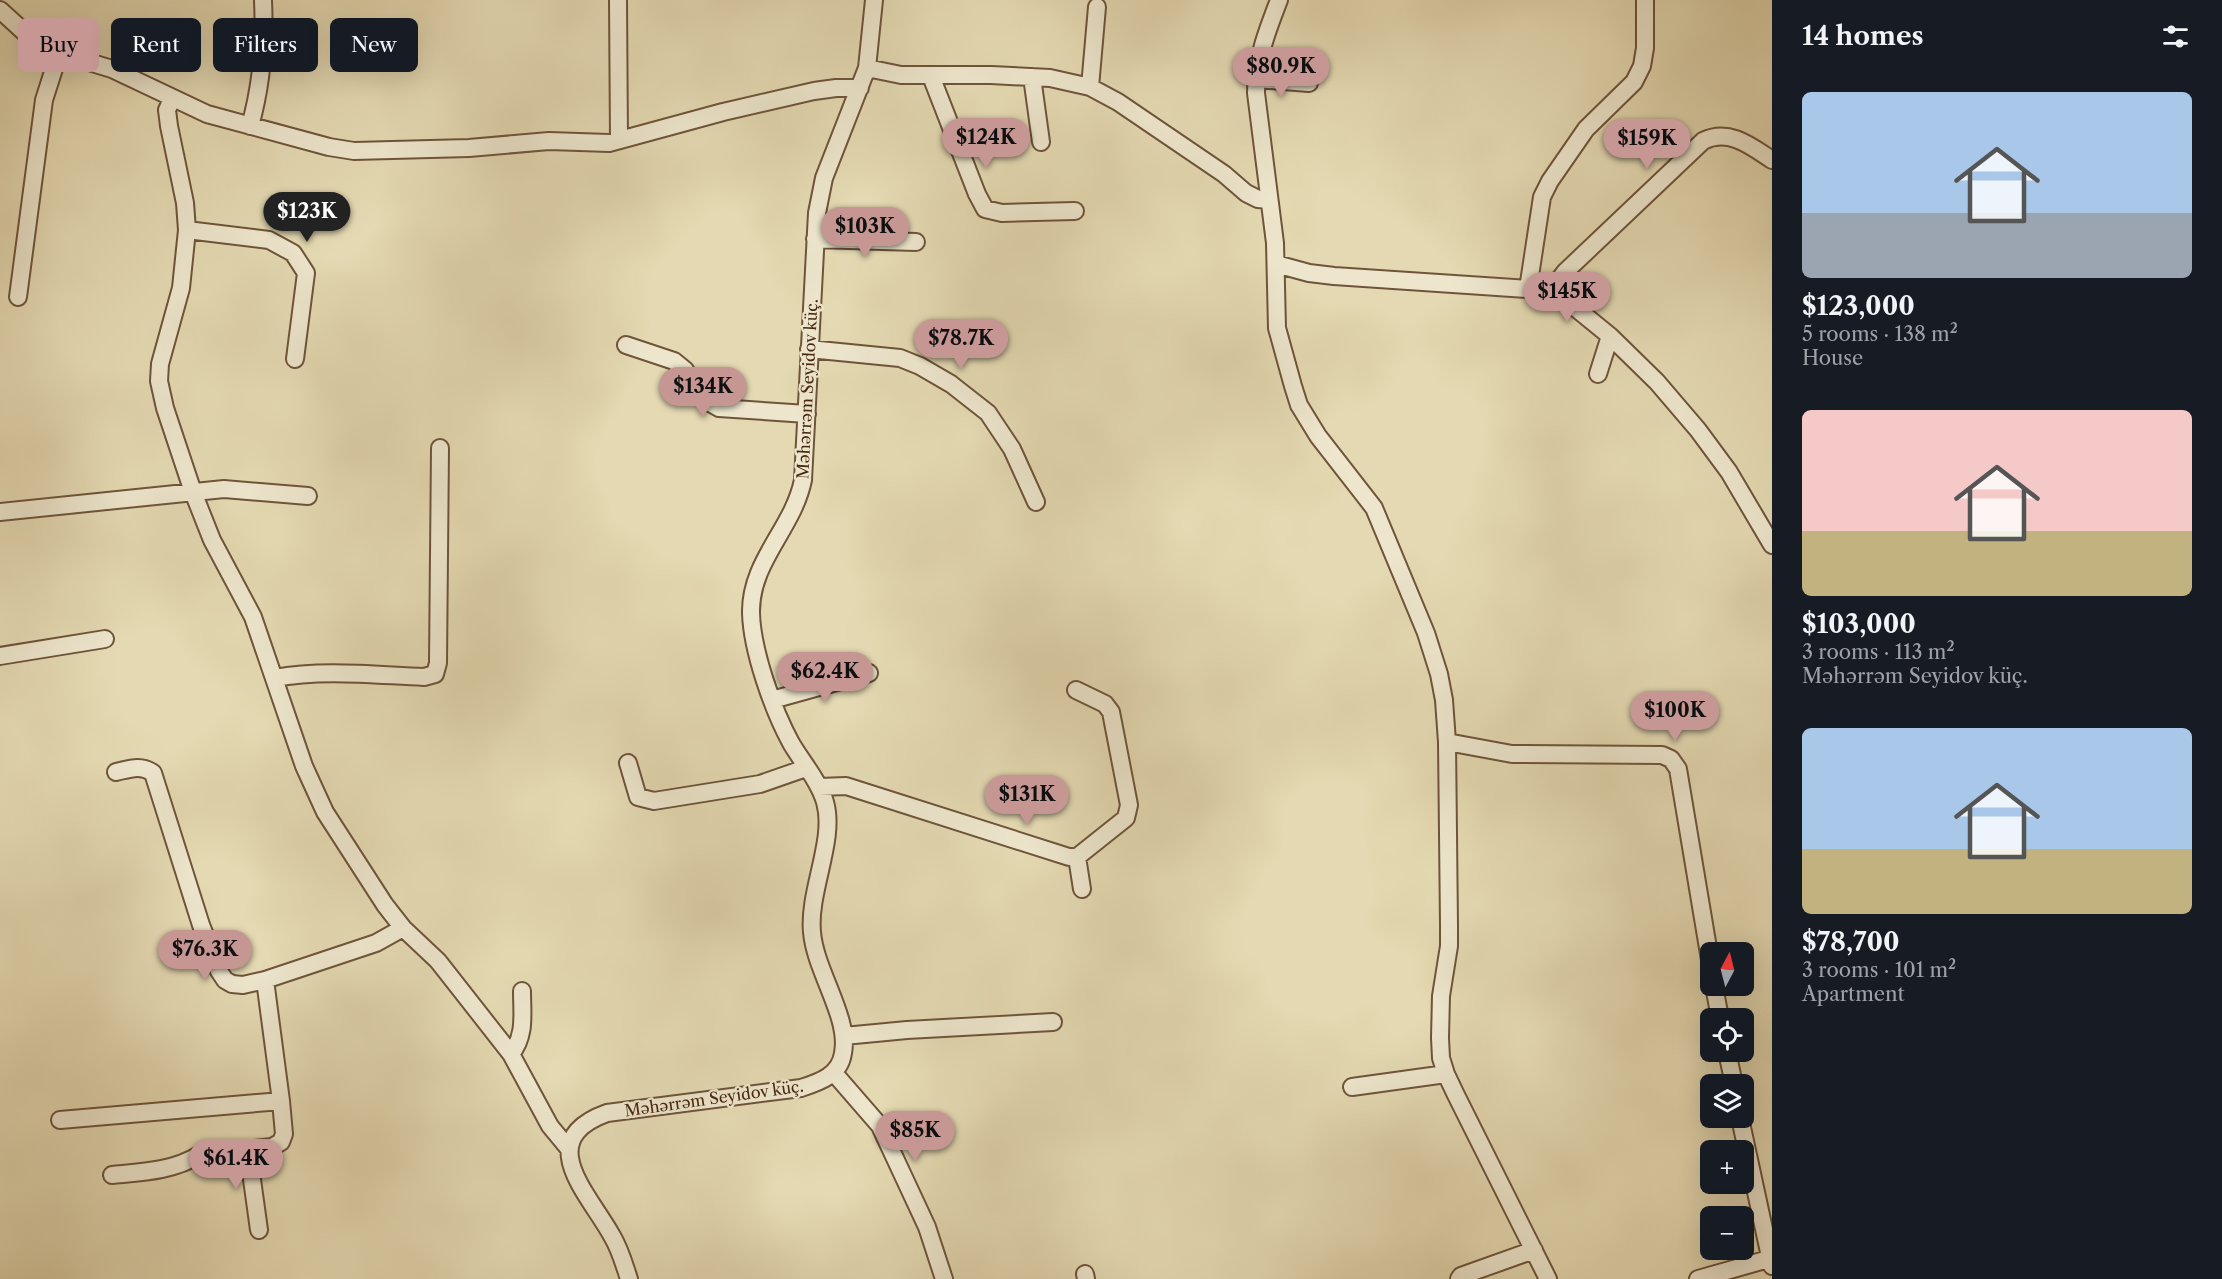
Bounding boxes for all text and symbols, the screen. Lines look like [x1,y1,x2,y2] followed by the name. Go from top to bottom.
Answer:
[18,18,99,72] chip: Buy
[111,18,201,72] chip: Rent
[213,18,318,72] chip: Filters
[330,18,418,72] chip: New
[1802,20,1924,52] text: 14 homes
[2159,20,2192,53] icon: filters
[1232,47,1330,98] pin: $80.9K
[1247,54,1315,78] text: $80.9K
[944,118,1028,169] pin: $124K
[1605,119,1689,170] pin: $159K
[956,125,1016,149] text: $124K
[1617,126,1677,150] text: $159K
[1943,131,2051,239] icon: home
[265,192,349,243] pin: $123K
[277,199,337,223] text: $123K
[823,207,907,258] pin: $103K
[835,214,895,238] text: $103K
[1525,272,1609,323] pin: $145K
[1537,279,1597,303] text: $145K
[1802,290,1915,322] text: $123,000
[792,298,822,480] street label: Məhərrəm Seyidov küç.
[912,319,1010,370] pin: $78.7K
[1802,322,1958,346] text: 5 rooms · 138 m²
[928,326,994,350] text: $78.7K
[1802,346,1863,370] text: House
[661,367,745,418] pin: $134K
[673,374,733,398] text: $134K
[1943,449,2051,557] icon: home
[1802,608,1916,640] text: $103,000
[1802,640,1955,664] text: 3 rooms · 113 m²
[776,652,874,703] pin: $62.4K
[791,659,859,683] text: $62.4K
[1802,664,2028,688] text: Məhərrəm Seyidov küç.
[1633,691,1717,742] pin: $100K
[1644,698,1706,722] text: $100K
[1943,767,2051,875] icon: home
[985,775,1069,826] pin: $131K
[999,782,1055,806] text: $131K
[1802,926,1900,958] text: $78,700
[156,930,254,981] pin: $76.3K
[172,937,238,961] text: $76.3K
[1700,942,1754,996] north arrow
[1700,942,1754,1260] map controls
[1802,958,1956,982] text: 3 rooms · 101 m²
[1802,982,1905,1006] text: Apartment
[1700,1008,1754,1062] button: locate
[1700,1074,1754,1128] button: layers
[623,1076,805,1120] street label: Məhərrəm Seyidov küç.
[879,1111,951,1162] pin: $85K
[890,1118,940,1142] text: $85K
[187,1139,285,1190] pin: $61.4K
[1700,1140,1754,1194] button: +
[203,1146,269,1170] text: $61.4K
[1700,1206,1754,1260] button: −

